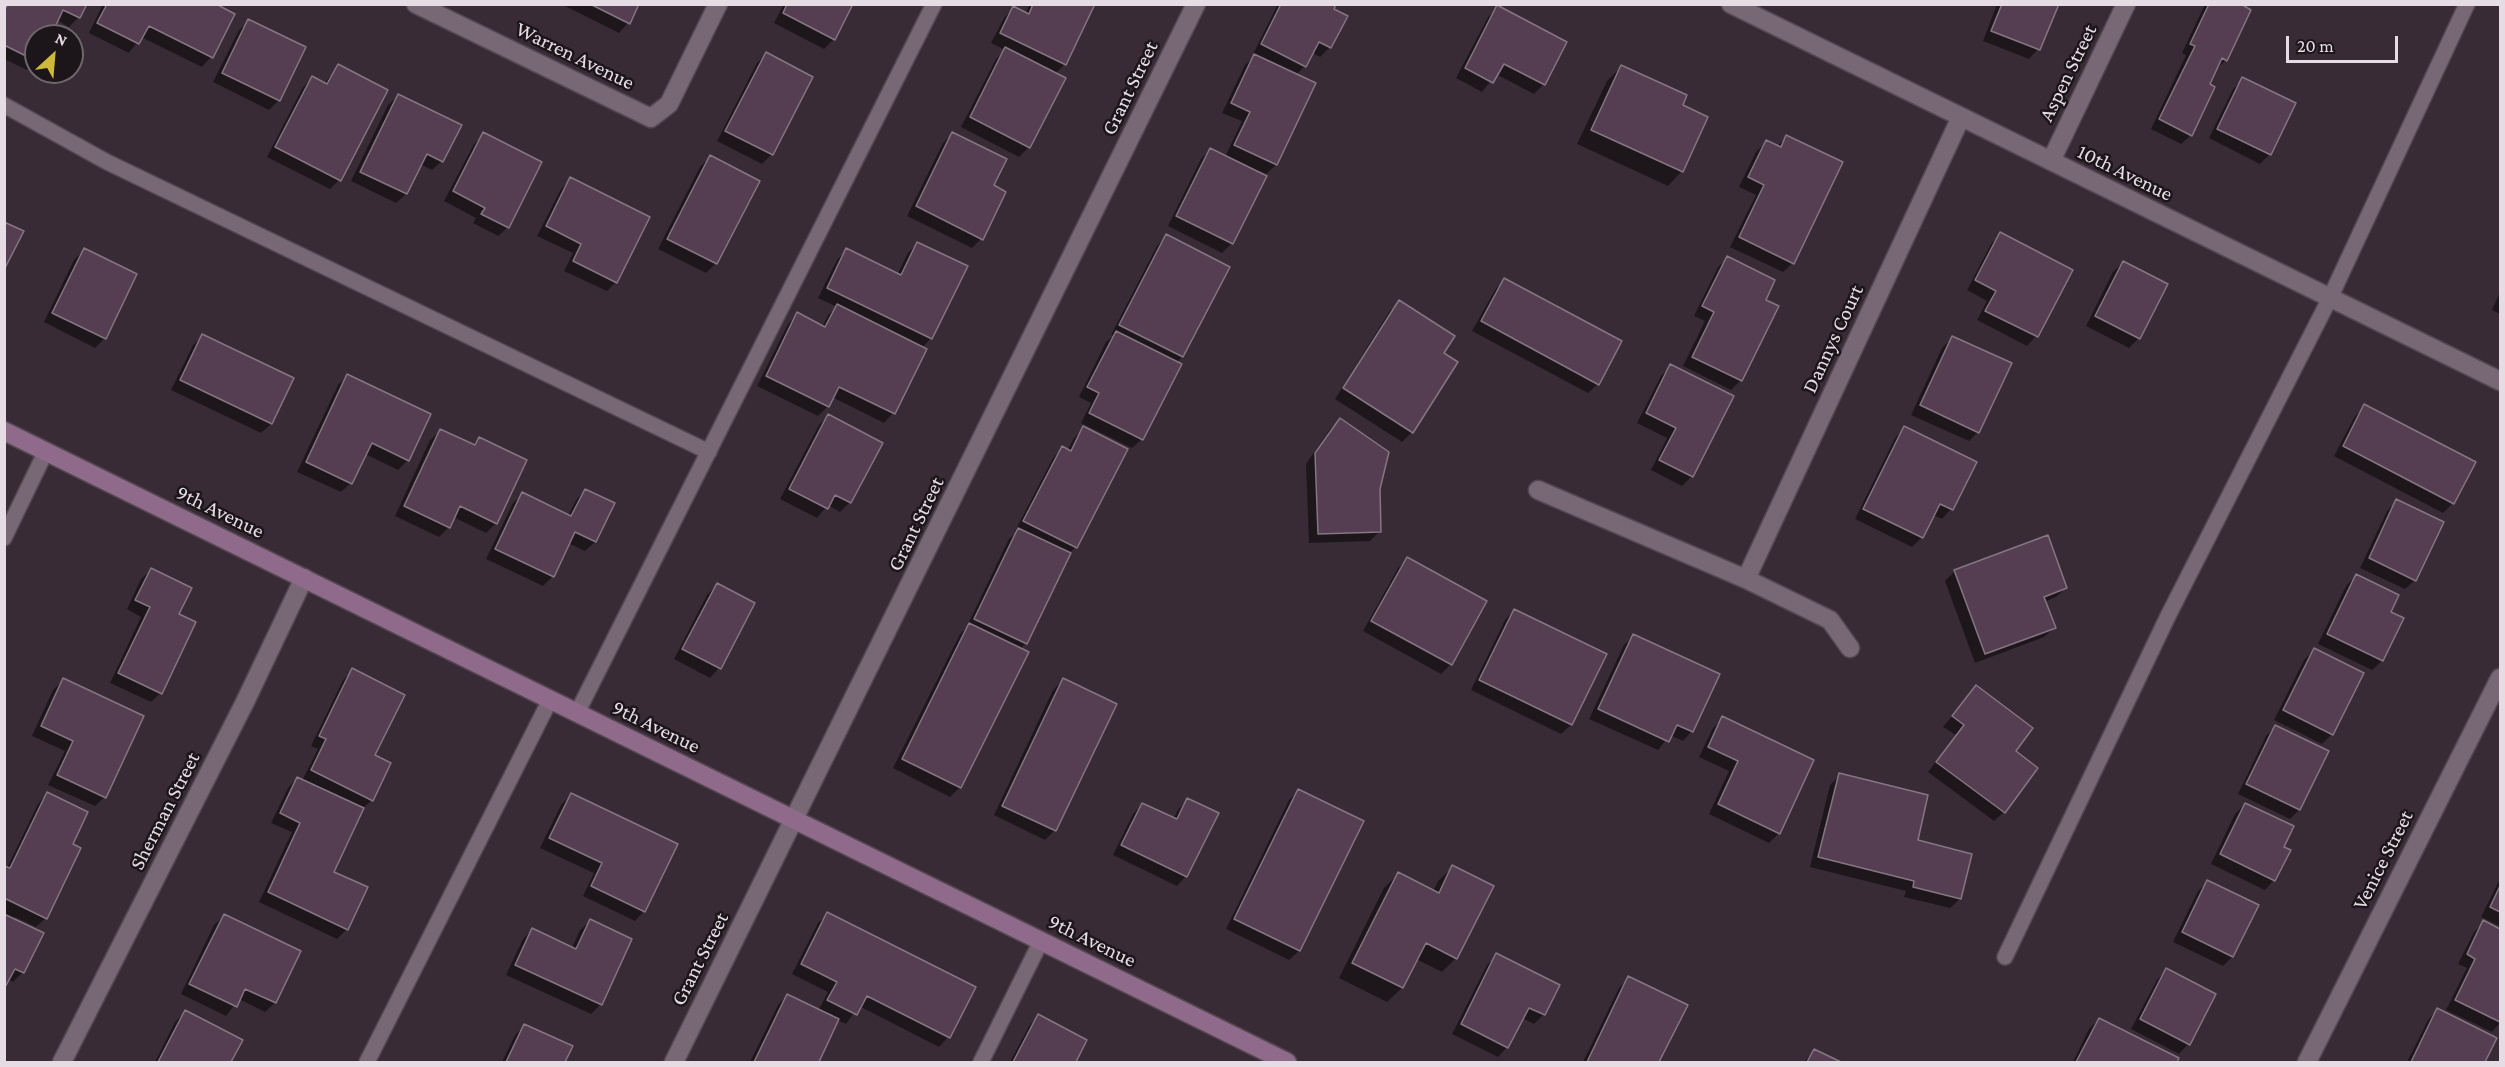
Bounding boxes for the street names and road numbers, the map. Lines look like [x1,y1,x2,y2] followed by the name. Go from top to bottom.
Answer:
[512,16,638,96] street label: Warren Avenue
[2034,20,2102,126] street label: Aspen Street
[1096,37,1164,139] street label: Grant Street
[2073,139,2177,207] street label: 10th Avenue
[1797,281,1869,397] street label: Dannys Court
[882,473,950,575] street label: Grant Street
[172,480,268,544] street label: 9th Avenue
[608,695,704,759] street label: 9th Avenue
[125,748,205,874] street label: Sherman Street
[2347,806,2419,914] street label: Venice Street
[666,908,734,1010] street label: Grant Street
[1044,909,1140,973] street label: 9th Avenue

